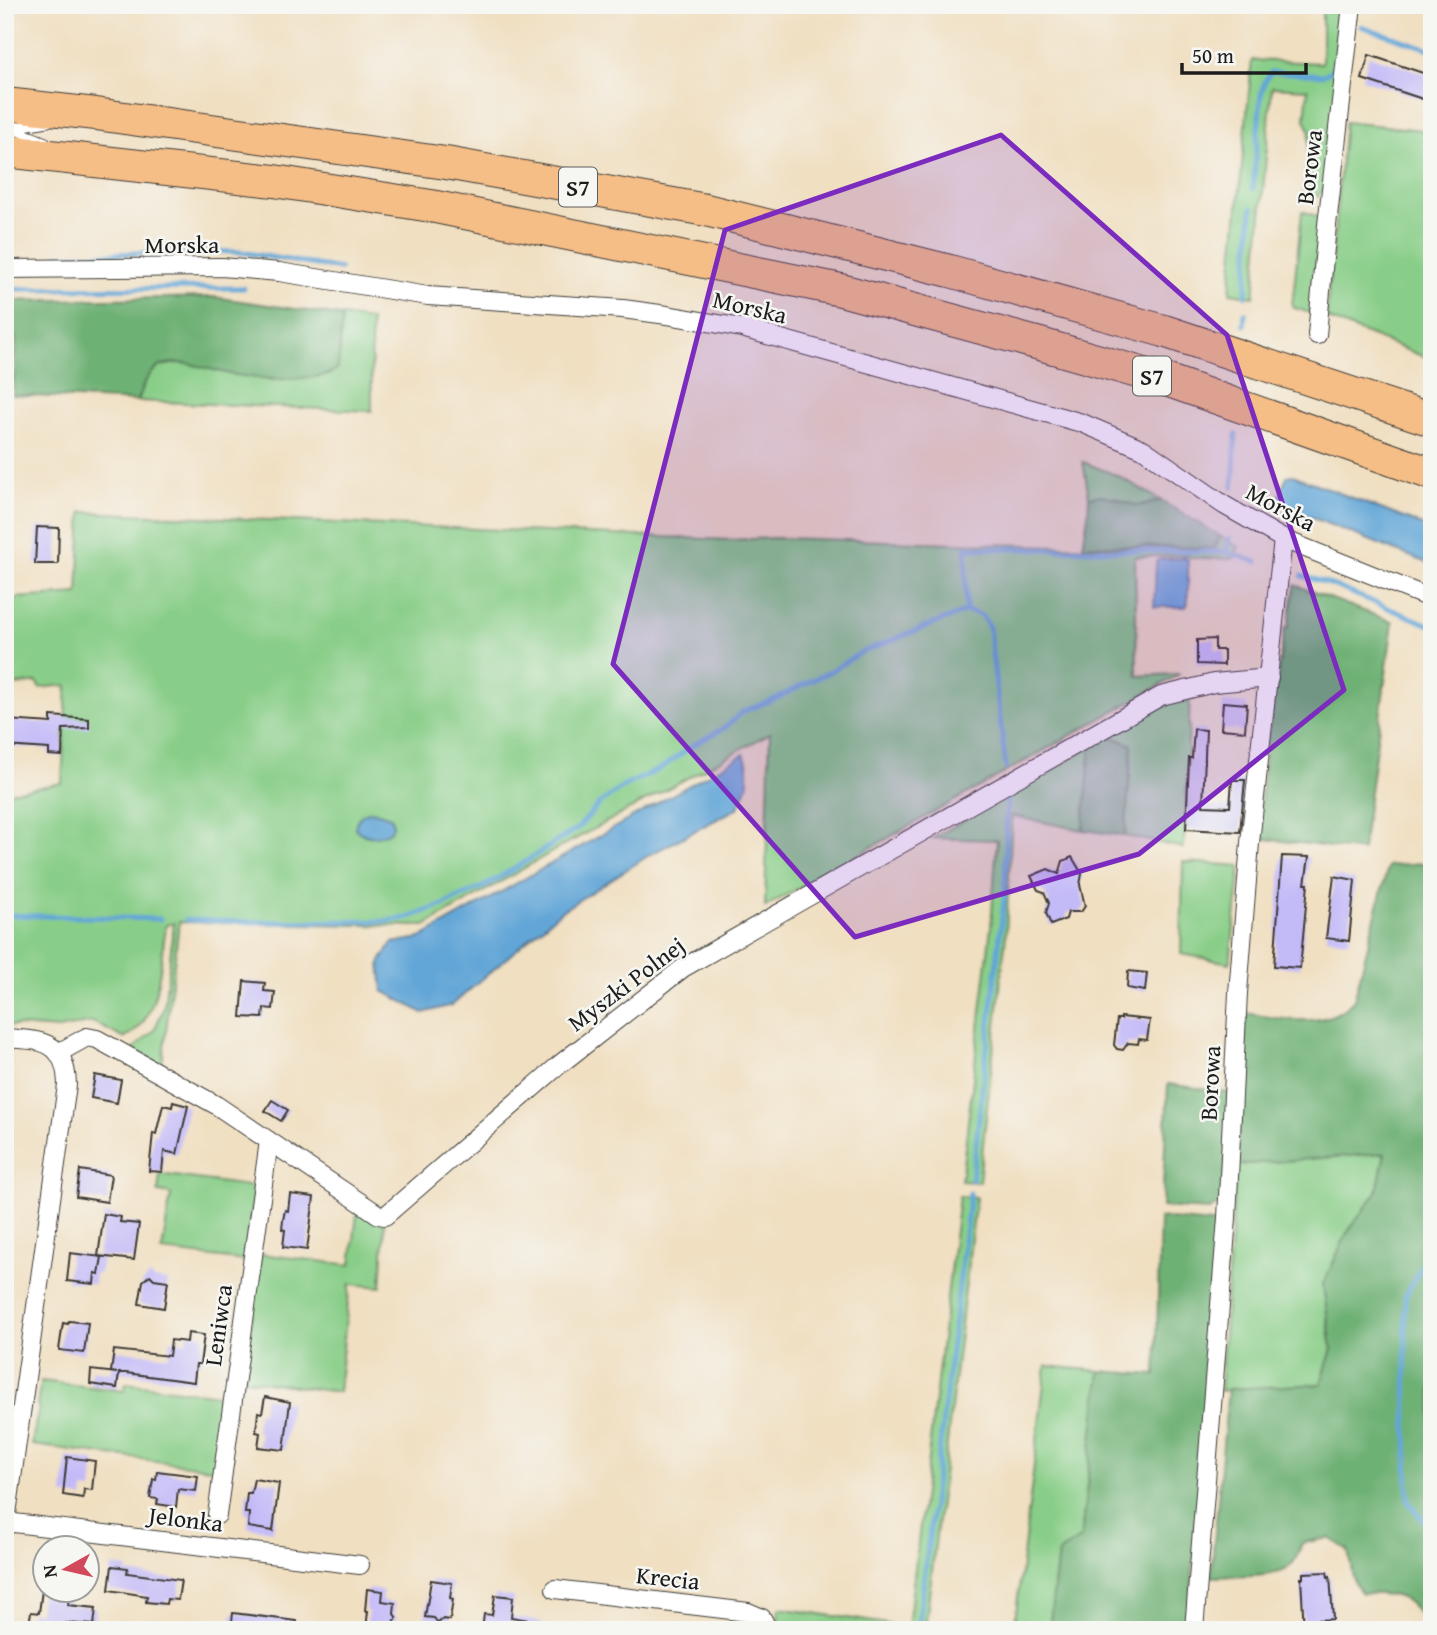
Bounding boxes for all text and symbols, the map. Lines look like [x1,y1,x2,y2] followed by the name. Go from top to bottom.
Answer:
[1182,32,1306,76] scale bar
[1192,40,1234,71] text: 50 m
[1287,127,1331,206] street label: Borowa
[559,168,597,206] road number: S7
[145,227,220,262] street label: Morska
[710,282,791,333] street label: Morska
[1133,356,1171,396] road number: S7
[1240,474,1323,540] street label: Morska
[560,928,692,1040] street label: Myszki Polnej
[1191,1044,1229,1122] street label: Borowa
[195,1281,241,1368] street label: Leniwca
[144,1497,226,1541] street label: Jelonka
[32,1534,102,1604] north arrow
[634,1557,702,1599] street label: Krecia
[34,1563,64,1580] text: N

